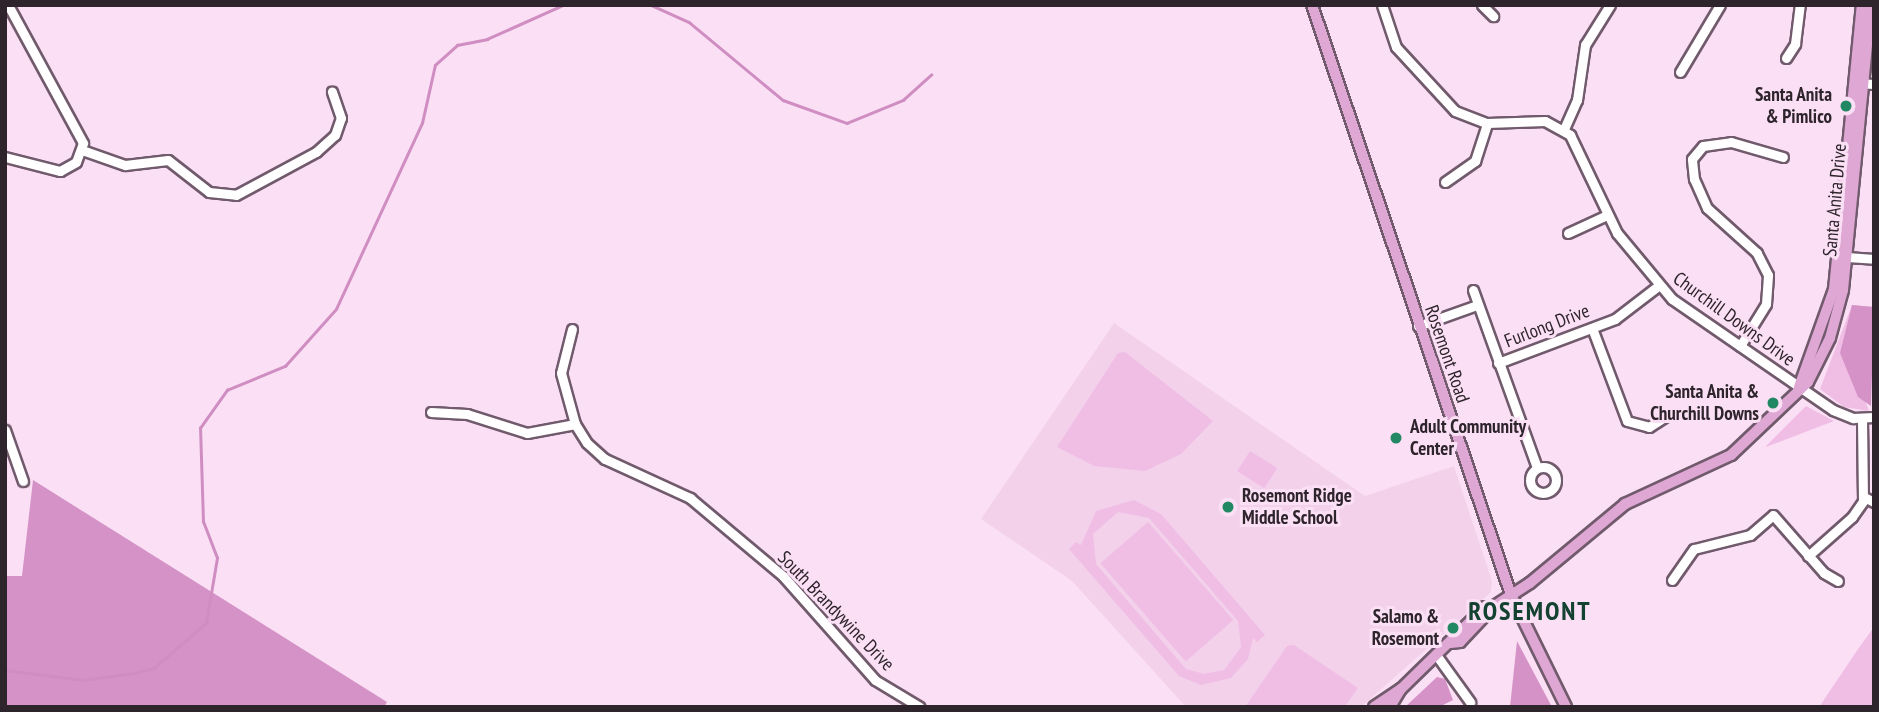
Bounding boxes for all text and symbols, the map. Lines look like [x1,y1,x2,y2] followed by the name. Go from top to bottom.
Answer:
[1754,84,1832,128] place label: Santa Anita & Pimlico
[1838,98,1854,114] marker: Santa Anita & Pimlico
[1819,142,1851,258] street label: Santa Anita Drive
[1669,267,1799,371] street label: Churchill Downs Drive
[1501,299,1593,353] street label: Furlong Drive
[1420,302,1474,406] street label: Rosemont Road
[1650,381,1759,425] place label: Santa Anita & Churchill Downs
[1765,395,1781,411] marker: Santa Anita & Churchill Downs
[1410,416,1526,460] place label: Adult Community Center
[1388,430,1404,446] marker: Adult Community Center
[1242,485,1352,529] place label: Rosemont Ridge Middle School
[1220,499,1236,515] marker: Rosemont Ridge Middle School
[773,546,899,676] street label: South Brandywine Drive
[1469,595,1591,627] district label: ROSEMONT
[1372,606,1439,650] place label: Salamo & Rosemont
[1445,620,1461,636] marker: Salamo & Rosemont

